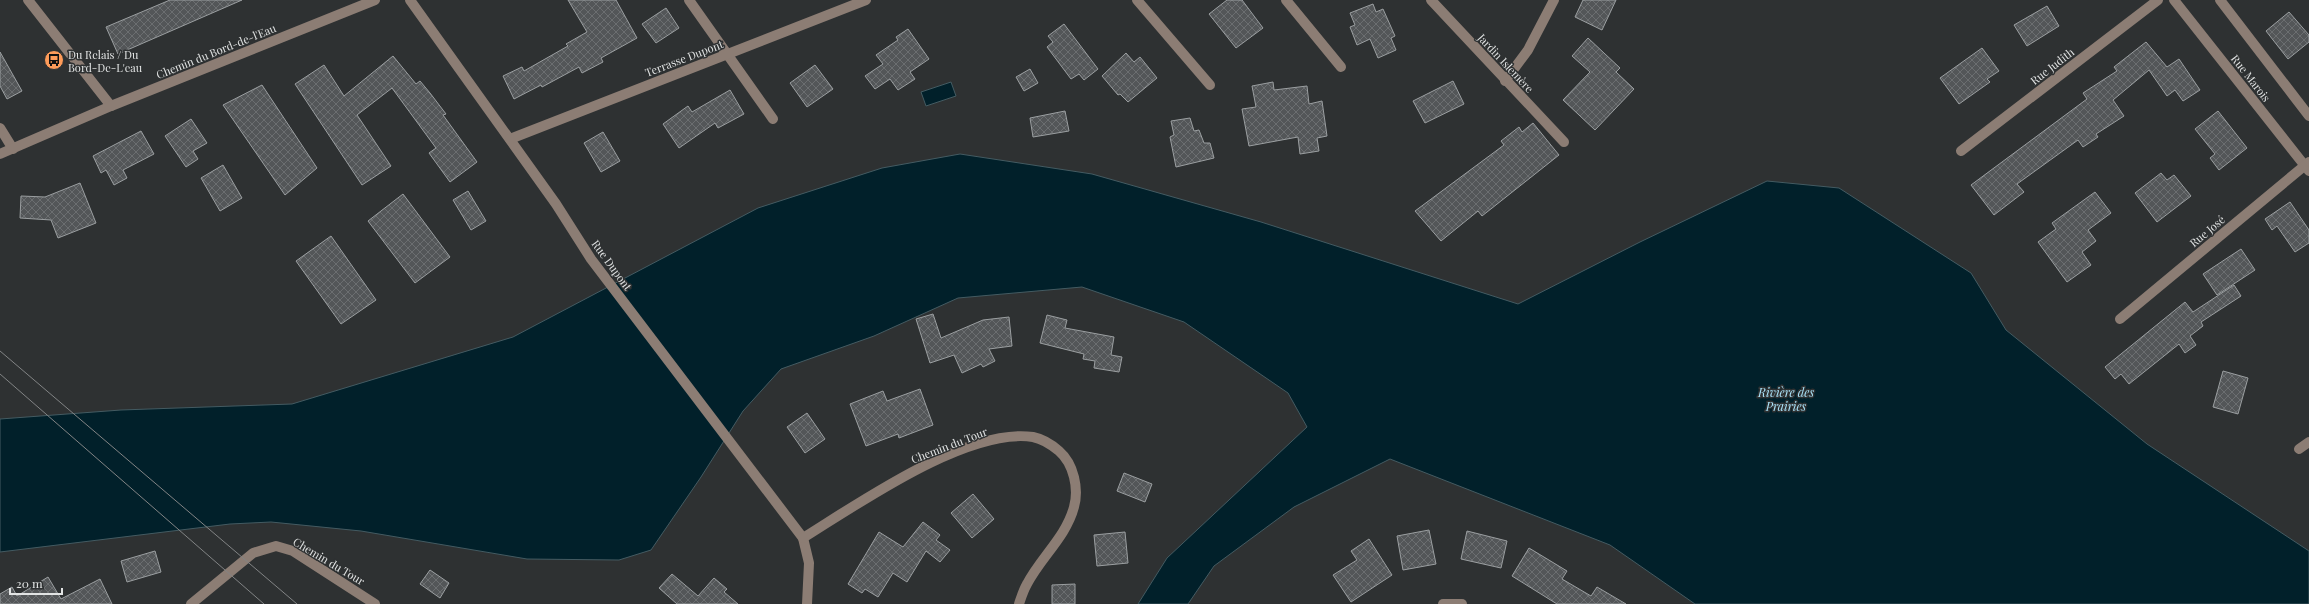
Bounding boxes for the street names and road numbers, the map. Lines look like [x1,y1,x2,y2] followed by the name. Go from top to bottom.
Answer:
[154,20,279,82] street label: Chemin du Bord-de-l'Eau
[1474,30,1537,96] street label: Jardin Islemère
[643,36,725,80] street label: Terrasse Dupont
[2027,44,2077,88] street label: Rue Judith
[2228,51,2274,105] street label: Rue Marois
[2186,212,2228,250] street label: Rue José
[589,237,635,293] street label: Rue Dupont
[909,423,990,466] street label: Chemin du Tour
[290,534,368,588] street label: Chemin du Tour

